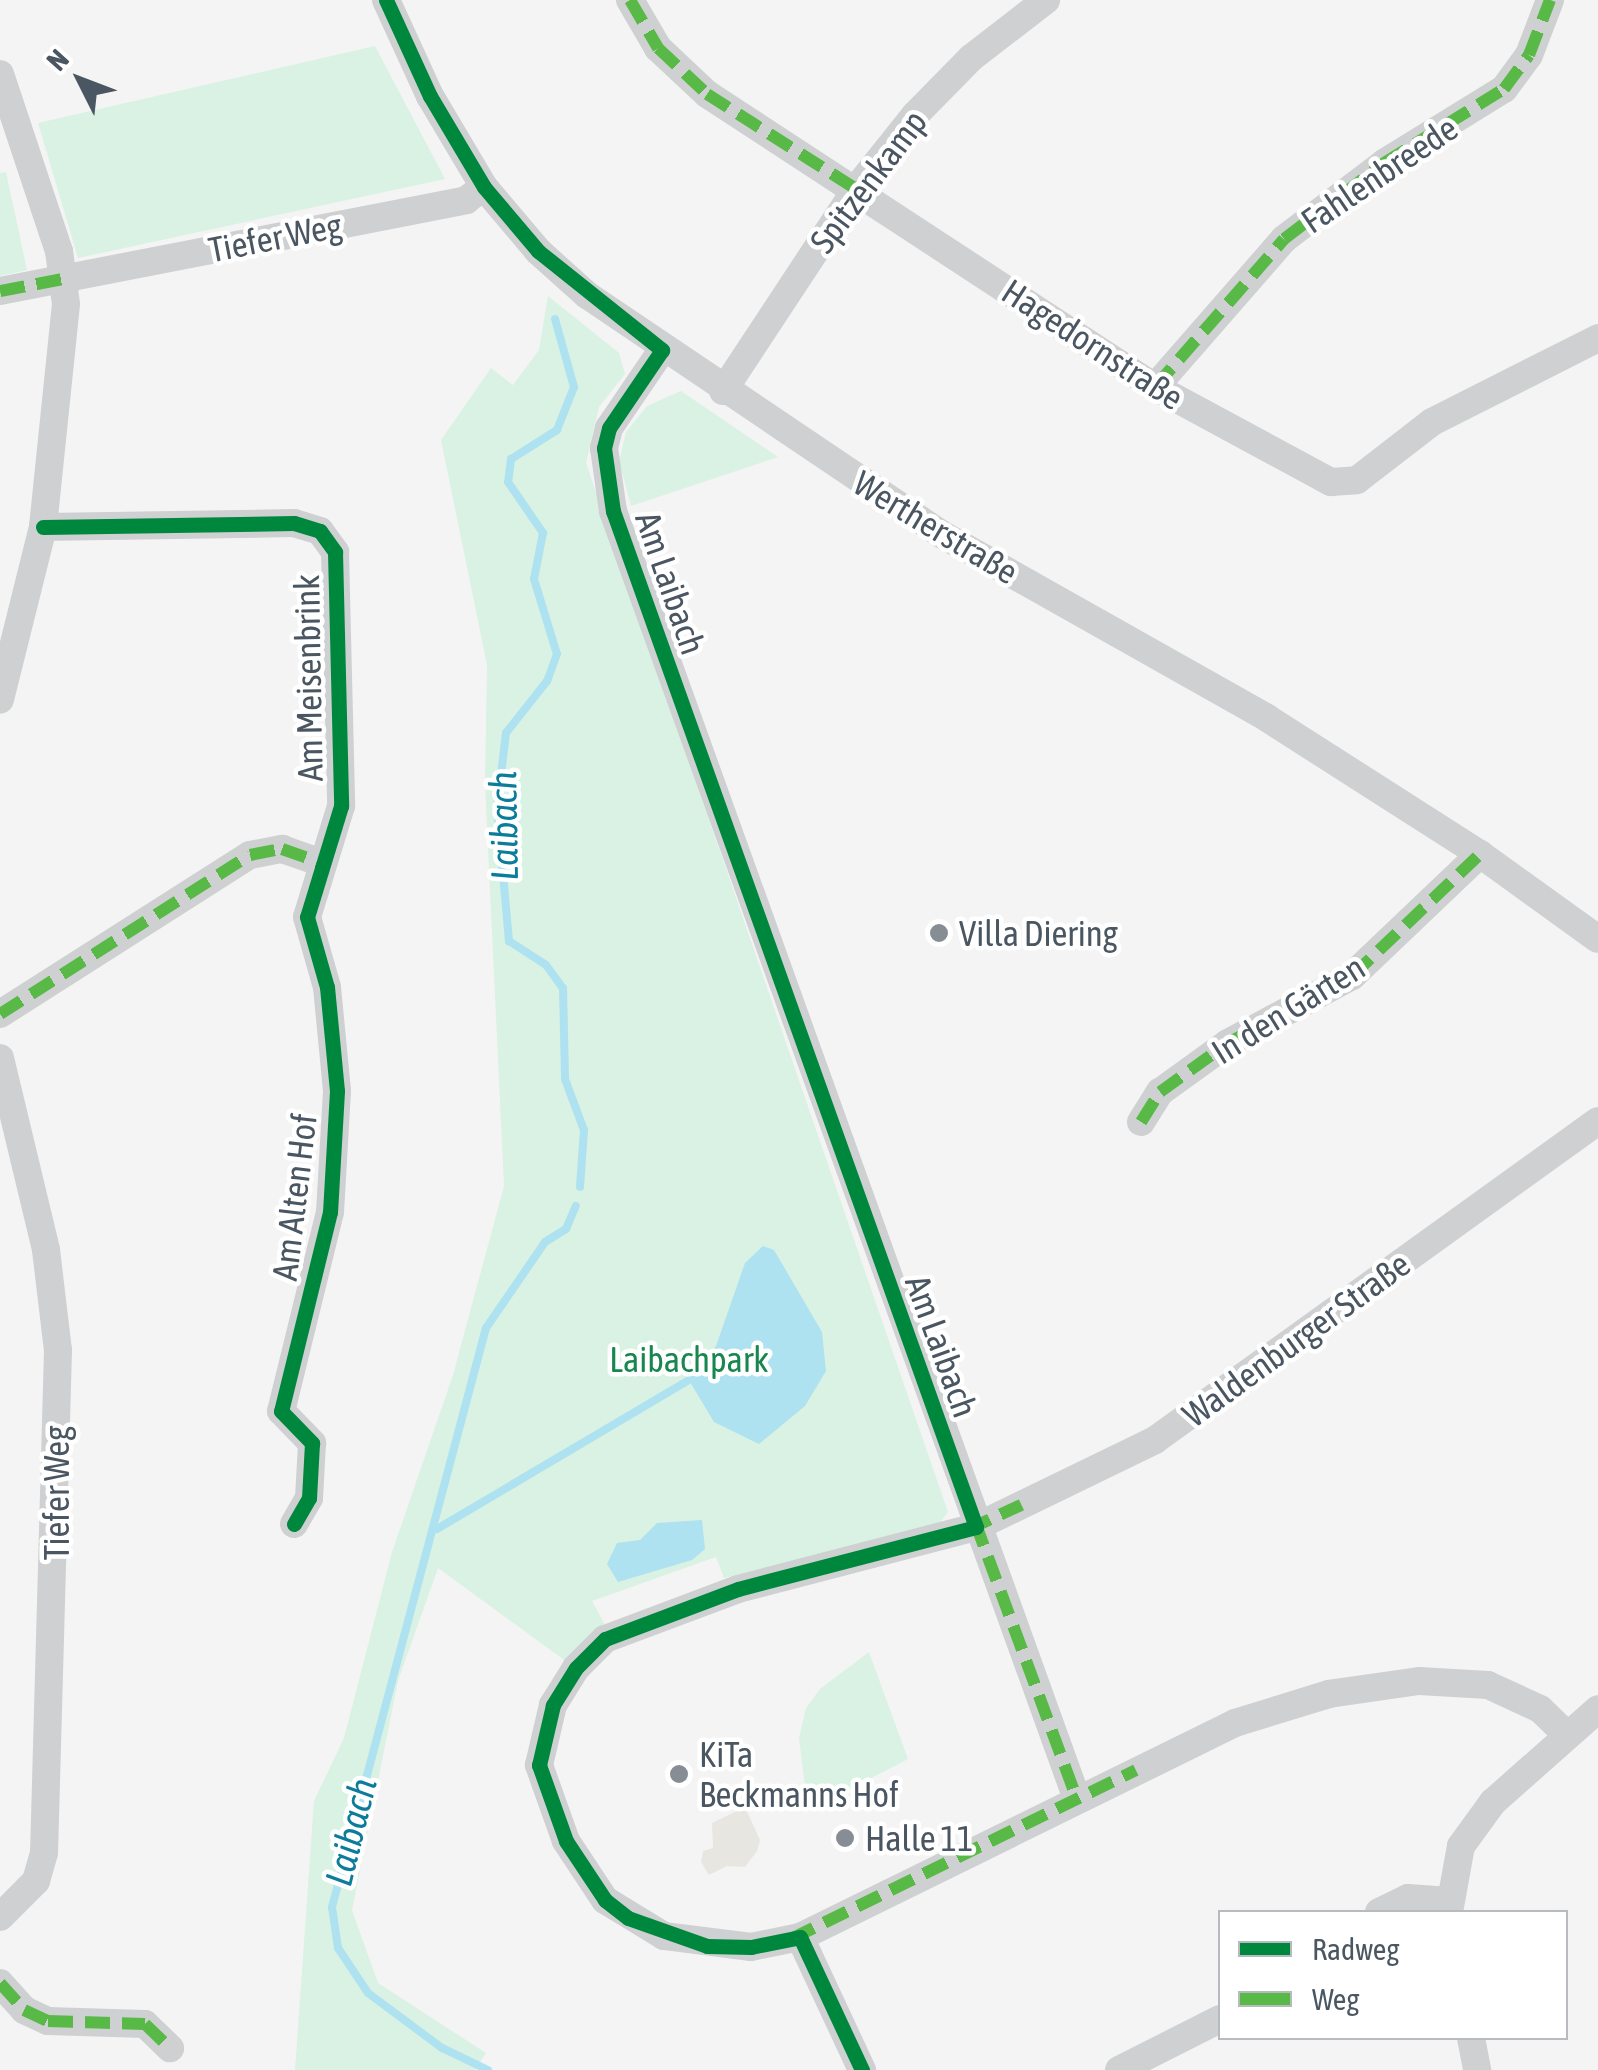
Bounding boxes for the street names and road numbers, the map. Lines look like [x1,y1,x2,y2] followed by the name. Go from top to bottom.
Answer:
[801,101,935,261] street label: Spitzenkamp
[1293,106,1465,242] street label: Fahlenbreede
[205,204,345,270] street label: Tiefer Weg
[994,270,1192,418] street label: Hagedornstraße
[846,462,1026,592] street label: Wertherstraße
[627,506,715,660] street label: Am Laibach
[285,574,331,782] street label: Am Meisenbrink
[1204,946,1372,1072] street label: In den Gärten
[263,1111,325,1283] street label: Am Alten Hof
[1174,1243,1418,1435] street label: Waldenburger Straße
[897,1269,987,1423] street label: Am Laibach
[35,1426,77,1560] street label: Tiefer Weg

